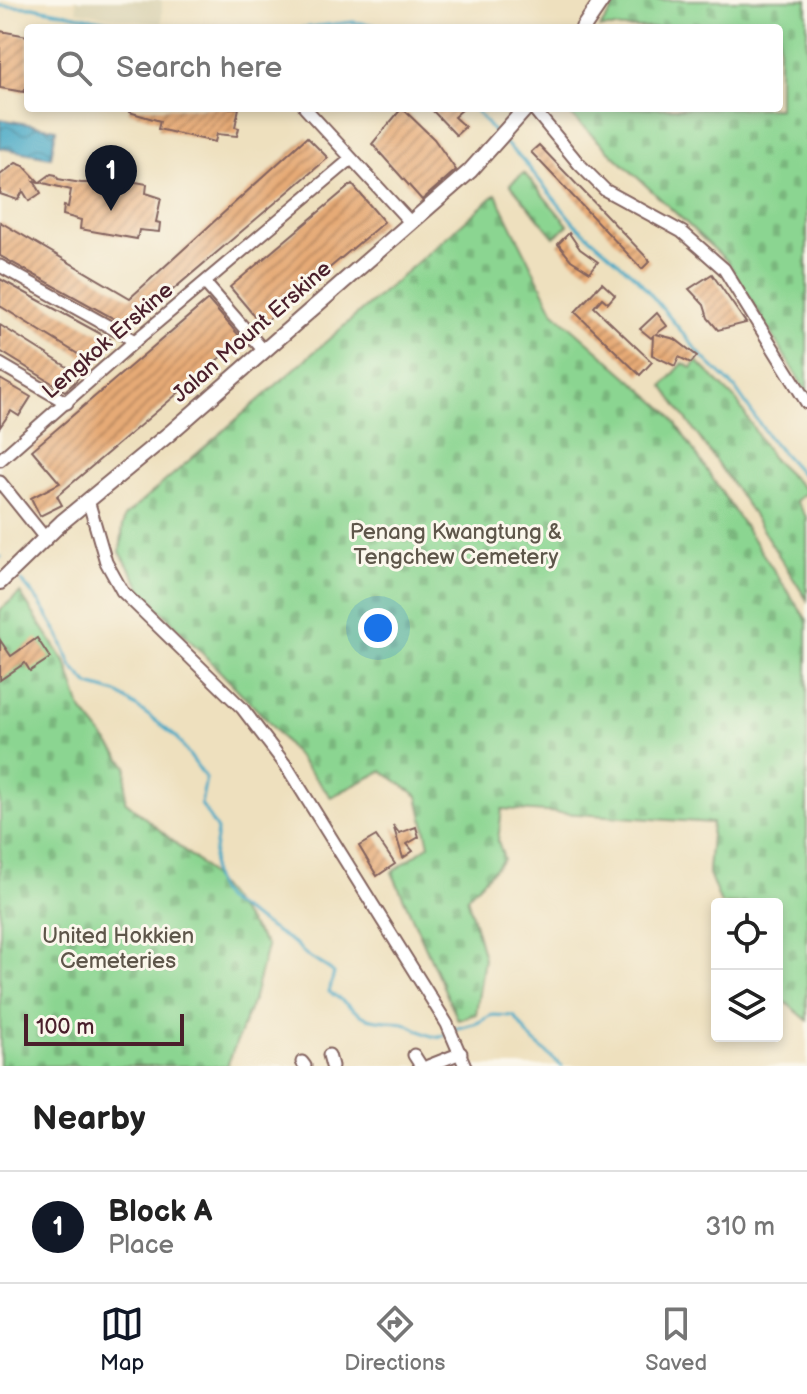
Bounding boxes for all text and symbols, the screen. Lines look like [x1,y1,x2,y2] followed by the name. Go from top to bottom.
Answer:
[24,24,783,112] search box
[52,46,96,90] icon: search
[116,50,282,86] text: Search here
[85,145,137,211] pin: 1
[167,255,337,409] street label: Jalan Mount Erskine
[37,277,179,405] street label: Lengkok Erskine
[350,519,562,571] park label: Penang Kwangtung & Tengchew Cemetery
[358,608,398,648] your location
[711,898,783,1042] map controls
[711,898,783,970] button: locate
[42,923,194,975] park label: United Hokkien Cemeteries
[711,970,783,1042] button: layers
[24,1010,184,1046] scale bar
[36,1014,95,1041] text: 100 m
[32,1098,146,1139] text: Nearby
[108,1194,212,1230] text: Block A
[53,1212,63,1243] text: 1
[705,1212,775,1243] text: 310 m
[108,1230,174,1261] text: Place
[100,1302,144,1377] tab: Map
[344,1302,445,1377] tab: Directions
[645,1302,707,1377] tab: Saved

